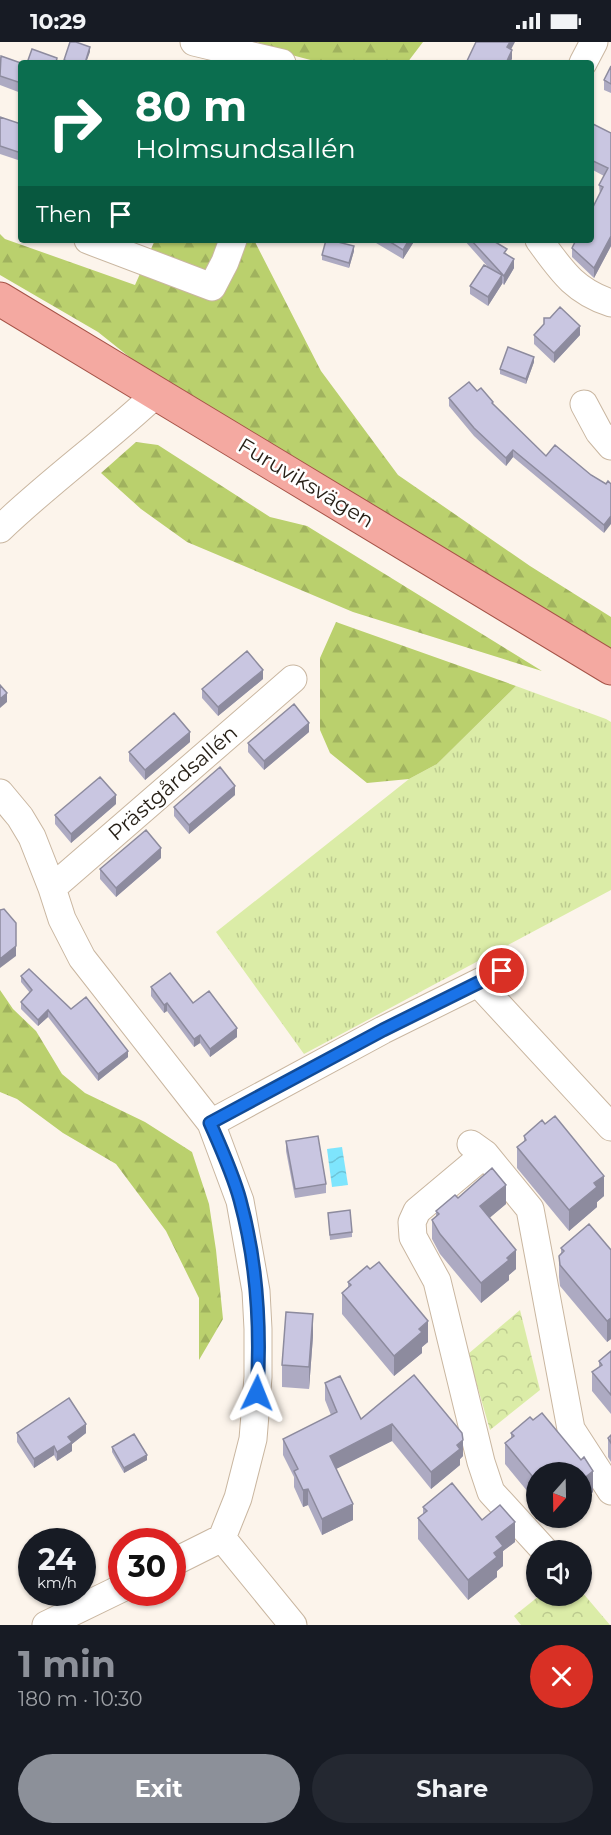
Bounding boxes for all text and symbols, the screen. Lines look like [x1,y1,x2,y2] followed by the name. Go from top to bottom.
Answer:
[30,8,86,35] text: 10:29
[135,80,247,132] text: 80 m
[36,84,114,162] icon: right
[135,132,356,165] text: Holmsundsallén
[104,198,137,231] icon: arrive
[36,201,92,228] text: Then
[234,432,378,533] street label: Furuviksvägen
[103,720,242,845] street label: Prästgårdsallén
[476,945,527,996] pin
[485,954,518,987] icon: arrive
[225,1361,289,1425] position arrow
[526,1462,592,1528] north arrow
[526,1462,592,1606] map controls
[108,1528,186,1606] speed limit sign: 30
[526,1540,592,1606] button: sound
[38,1541,76,1578] text: 24
[37,1573,77,1592] text: km/h
[18,1642,116,1686] text: 1 min
[530,1645,593,1708] button: close
[18,1687,142,1711] text: 180 m · 10:30
[18,1754,300,1823] button: Exit
[312,1754,593,1823] button: Share

